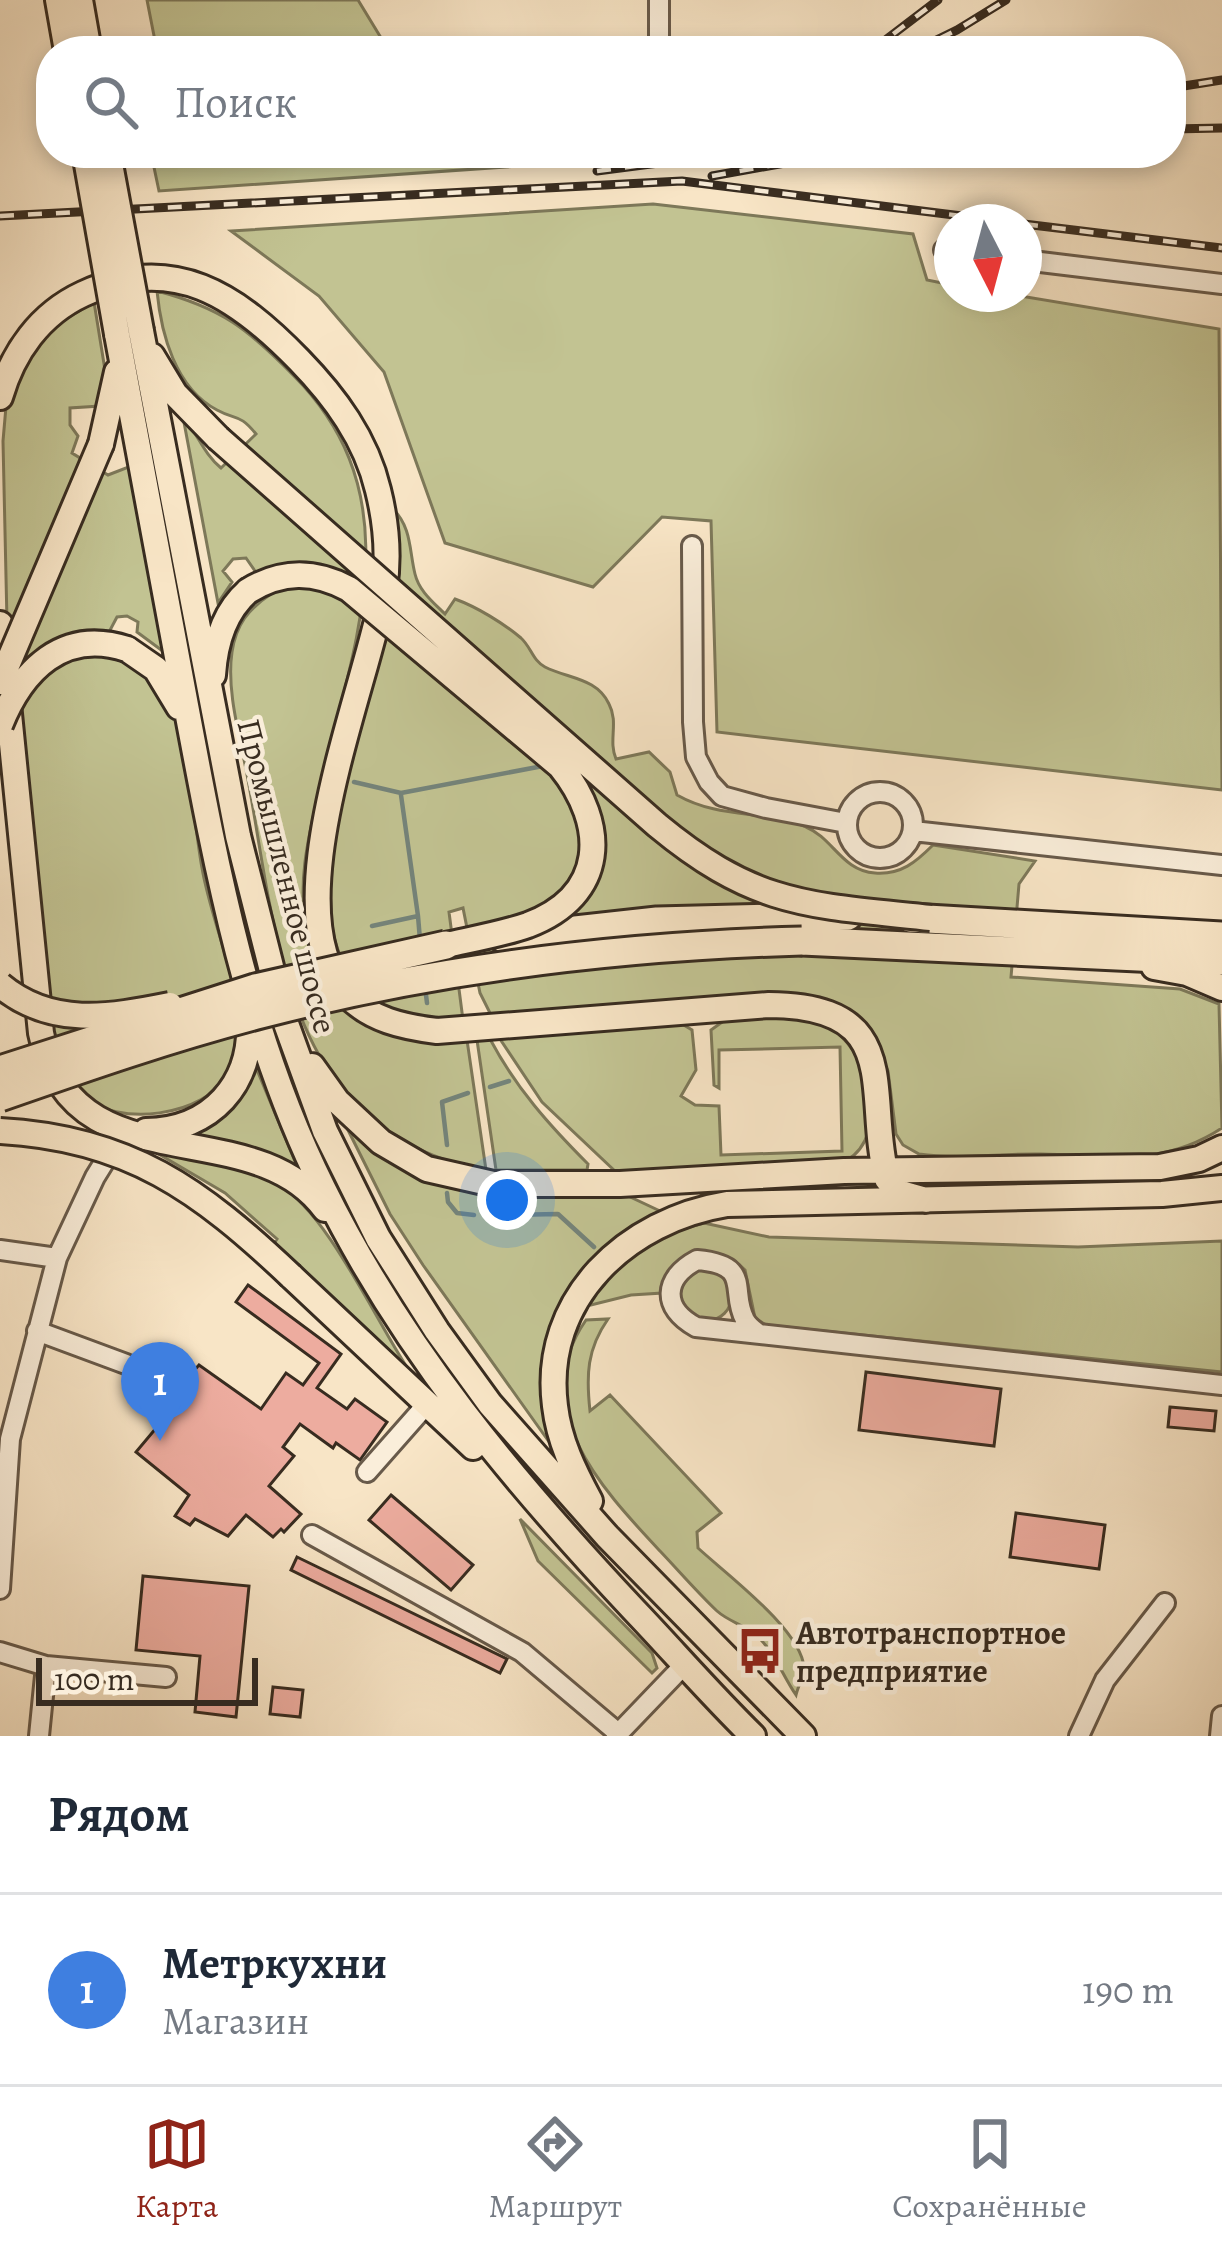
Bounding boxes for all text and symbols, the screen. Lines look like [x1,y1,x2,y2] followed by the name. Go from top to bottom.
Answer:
[36,36,1186,168] search box
[78,69,144,135] icon: search
[174,71,297,133] text: Поиск
[934,204,1042,312] north arrow
[227,714,348,1038] street label: Промышленное шоссе
[477,1170,537,1230] your location
[121,1342,199,1441] pin: 1
[795,1610,1066,1693] place label: Автотранспортное предприятие
[735,1626,785,1676] bus stop icon: Автотранспортное предприятие
[36,1652,258,1705] scale bar
[54,1656,134,1701] text: 100 m
[48,1779,190,1849] text: Рядом
[162,1932,387,1994] text: Метркухни
[80,1963,94,2016] text: 1
[1082,1963,1174,2016] text: 190 m
[162,1994,309,2047] text: Магазин
[135,2111,218,2228] tab: Карта
[489,2111,622,2228] tab: Маршрут
[892,2111,1087,2228] tab: Сохранённые

